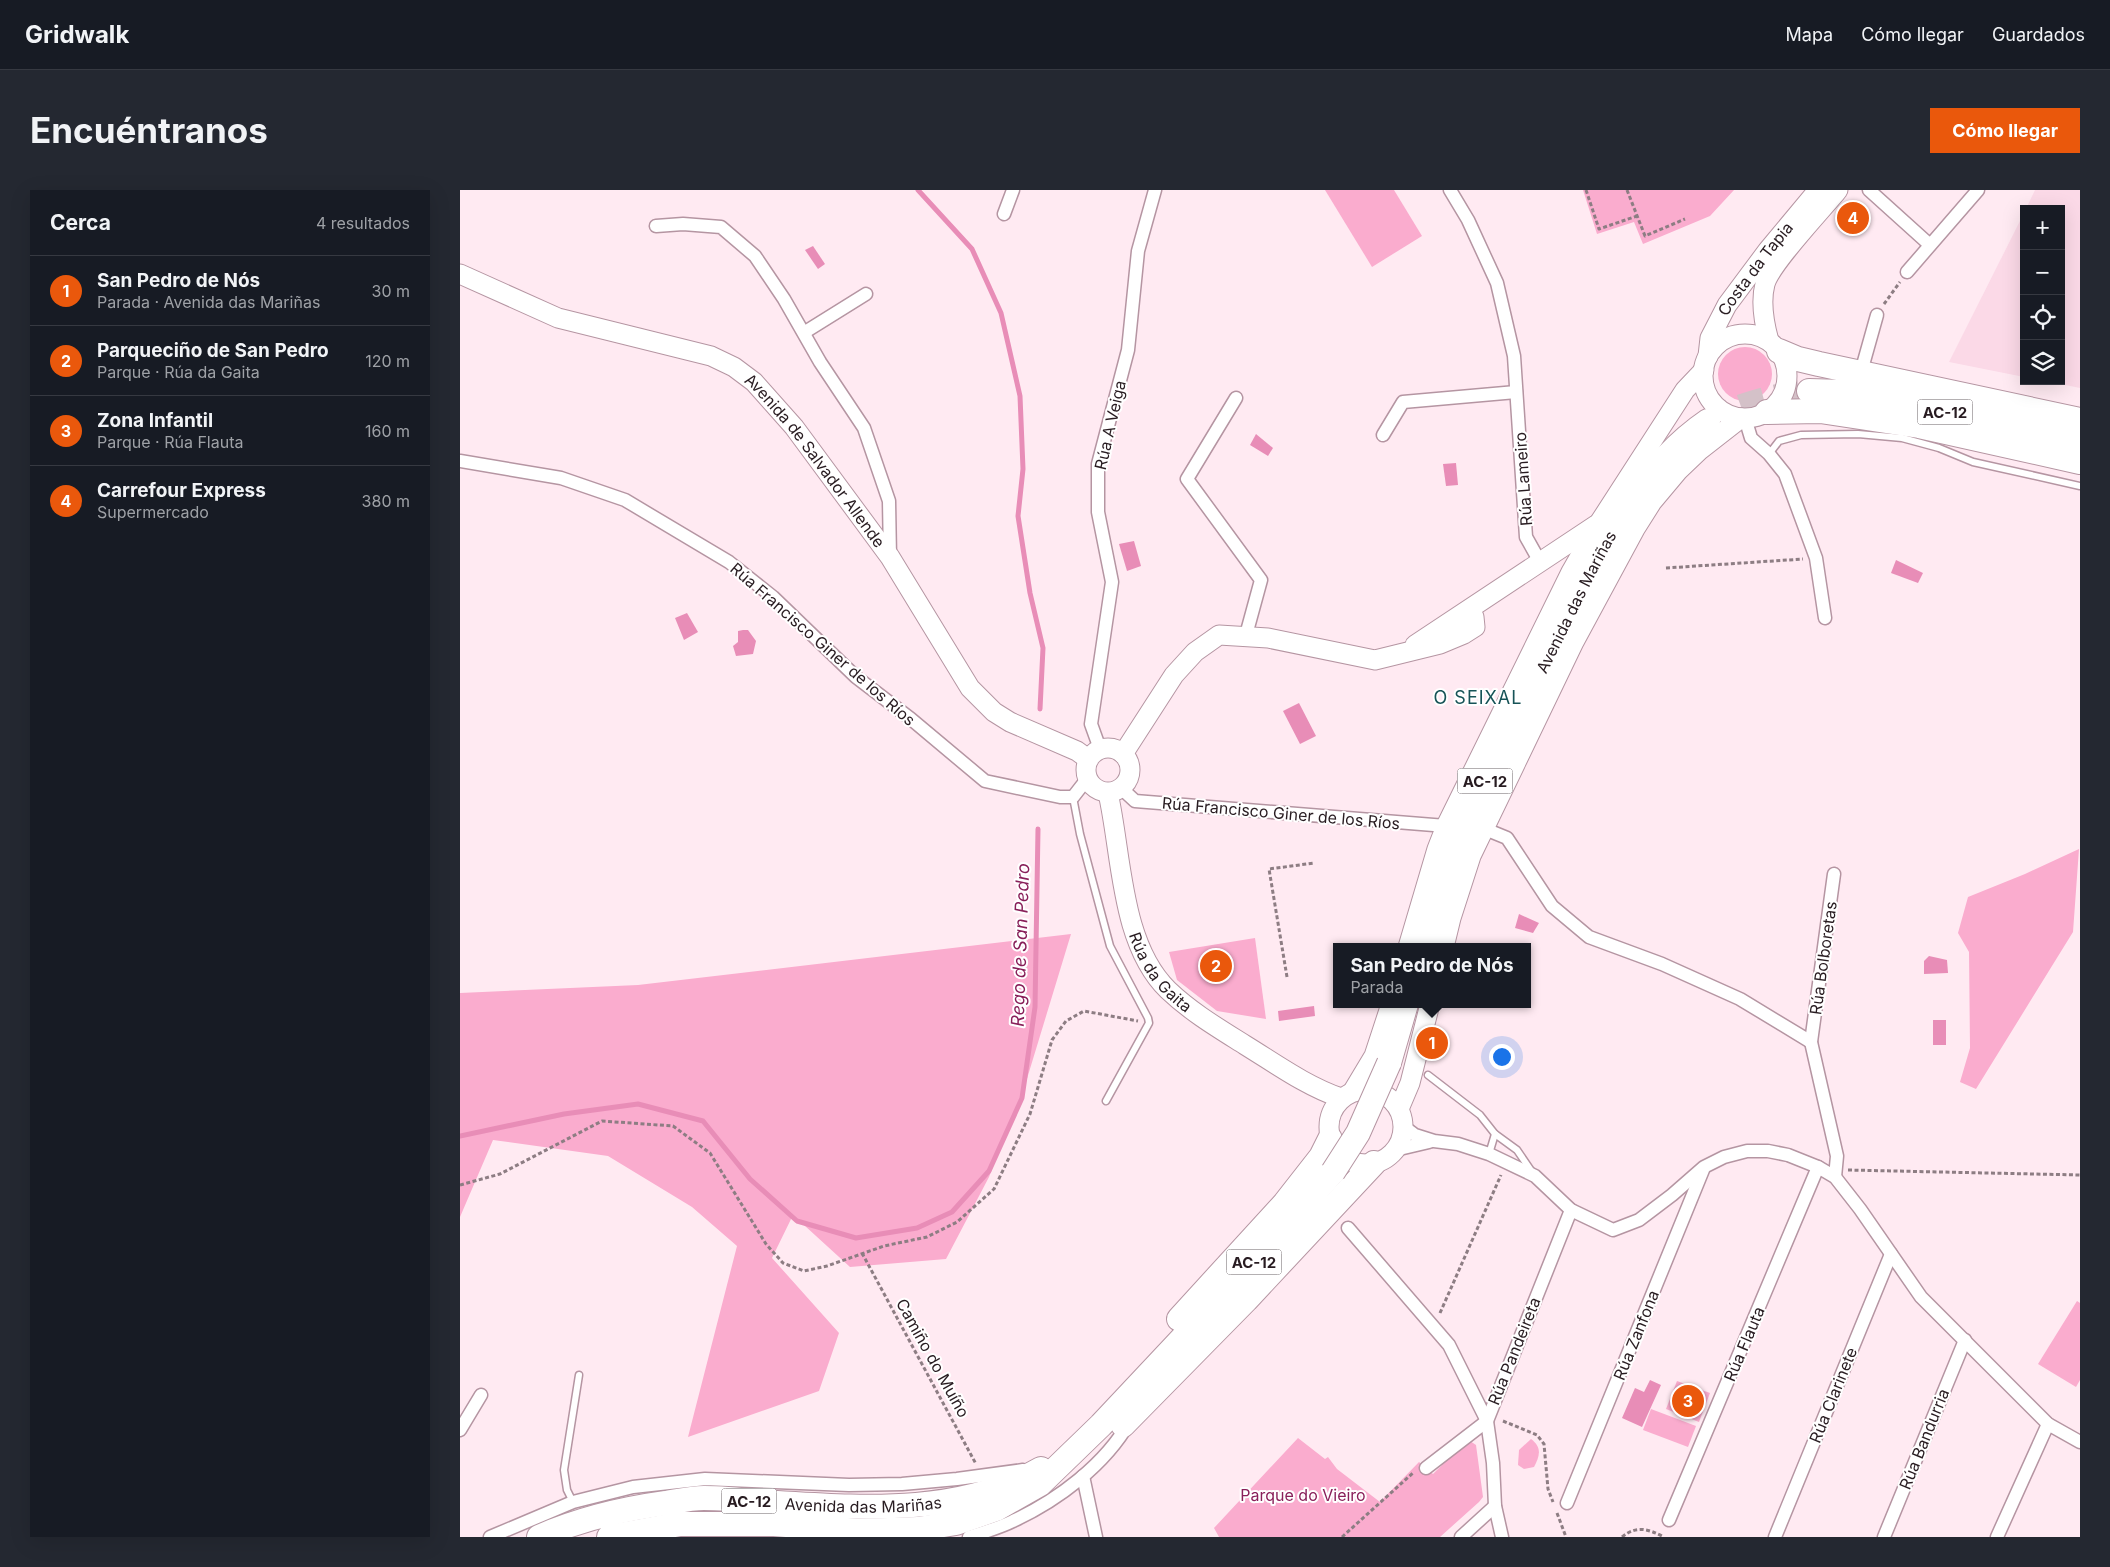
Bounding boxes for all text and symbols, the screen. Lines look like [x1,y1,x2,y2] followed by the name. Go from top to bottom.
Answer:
[25,20,129,49] text: Gridwalk
[1786,24,1833,45] text: Mapa
[1861,24,1964,45] text: Cómo llegar
[1992,24,2085,45] text: Guardados
[1930,108,2080,153] button: Cómo llegar
[30,109,268,151] text: Encuéntranos
[1837,199,1869,237] pin: 4
[2020,205,2065,385] map controls
[2020,205,2065,250] button: +
[50,210,111,235] text: Cerca
[316,213,410,233] text: 4 resultados
[1713,218,1797,319] street label: Costa da Tapia
[2020,250,2065,295] button: −
[97,269,260,292] text: San Pedro de Nós
[63,281,69,301] text: 1
[372,281,410,301] text: 30 m
[97,292,320,312] text: Parada · Avenida das Mariñas
[2020,295,2065,340] button: locate
[97,339,329,362] text: Parqueciño de San Pedro
[2020,340,2065,385] button: layers
[61,351,71,371] text: 2
[365,351,410,371] text: 120 m
[97,362,260,382] text: Parque · Rúa da Gaita
[741,369,889,551] street label: Avenida de Salvador Allende
[1090,378,1130,472] street label: Rúa A Veiga
[1918,400,1972,424] road number: AC-12
[97,409,213,432] text: Zona Infantil
[61,421,71,441] text: 3
[365,421,410,441] text: 160 m
[1510,431,1536,527] street label: Rúa Lameiro
[97,432,243,452] text: Parque · Rúa Flauta
[97,479,266,502] text: Carrefour Express
[61,491,71,511] text: 4
[362,491,410,511] text: 380 m
[97,502,209,522] text: Supermercado
[1532,527,1621,676] street label: Avenida das Mariñas
[726,558,920,730] street label: Rúa Francisco Giner de los Ríos
[1434,687,1522,708] district label: O SEIXAL
[1458,768,1512,794] road number: AC-12
[1161,793,1401,833] street label: Rúa Francisco Giner de los Ríos
[1007,863,1033,1027] water label: Rego de San Pedro
[1805,900,1841,1016] street label: Rúa Bolboretas
[1125,929,1196,1016] street label: Rúa da Gaita
[1333,943,1531,1008] popup
[1200,947,1232,985] pin: 2
[1350,954,1514,977] text: San Pedro de Nós
[1350,977,1403,997] text: Parada
[1416,1024,1448,1062] pin: 1
[1489,1044,1515,1070] your location
[1226,1250,1282,1274] road number: AC-12
[1609,1287,1663,1383] street label: Rúa Zanfona
[1483,1294,1545,1408] street label: Rúa Pandeireta
[892,1295,974,1421] street label: Camiño do Muíño
[1719,1304,1769,1384] street label: Rúa Flauta
[1805,1344,1861,1446] street label: Rúa Clarinete
[1672,1382,1704,1420] pin: 3
[1895,1386,1953,1492] street label: Rúa Bandurria
[1240,1485,1366,1505] park label: Parque do Vieiro
[722,1488,776,1514] road number: AC-12
[784,1492,943,1517] street label: Avenida das Mariñas

